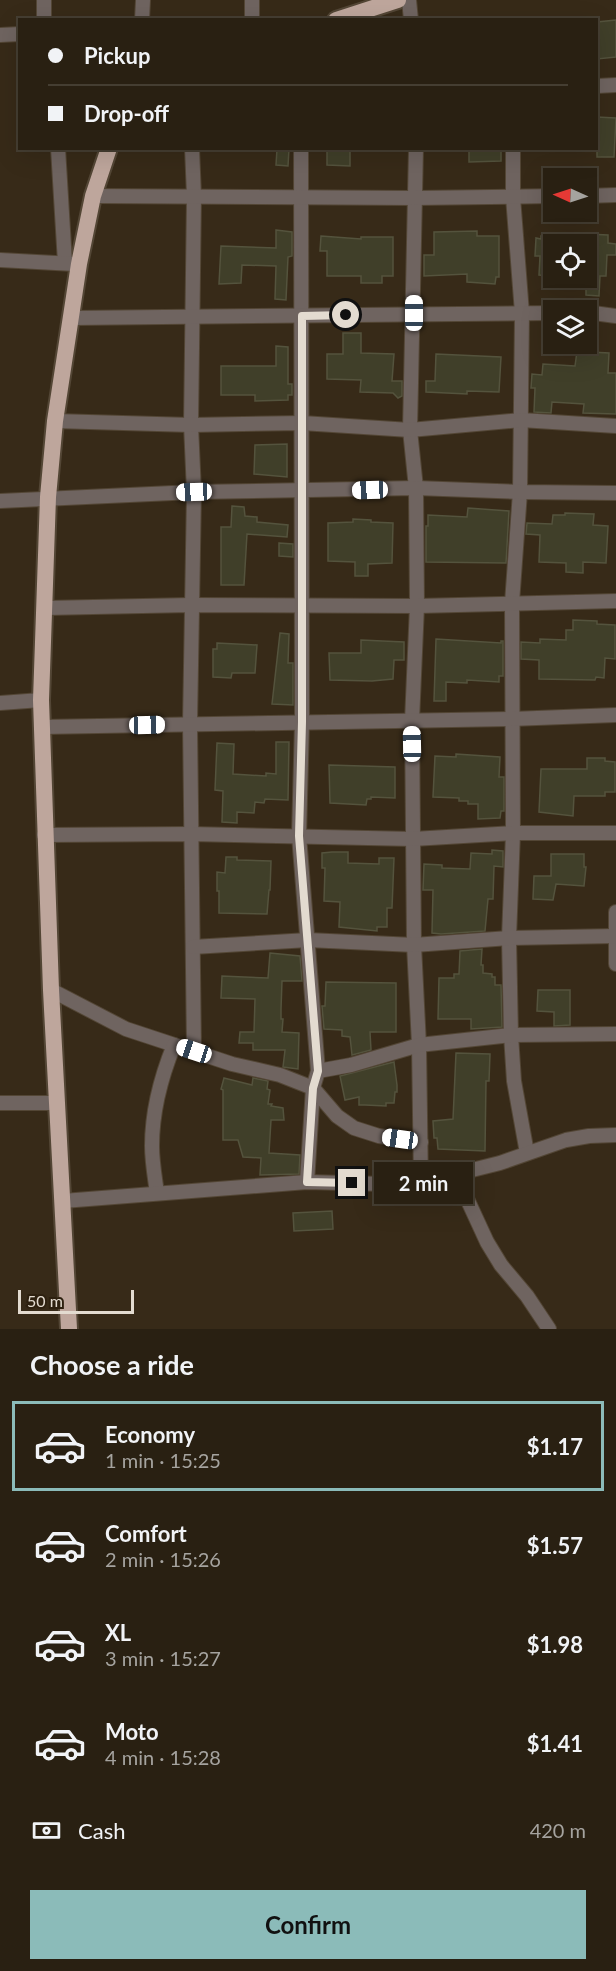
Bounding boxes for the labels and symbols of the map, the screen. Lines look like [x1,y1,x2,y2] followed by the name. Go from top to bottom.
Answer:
[543,168,597,222] north arrow
[405,295,423,331] car
[332,301,359,328] route start
[352,480,388,500] car
[176,482,212,502] car
[129,716,165,734] car
[403,726,421,762] car
[174,1037,214,1065] car
[381,1128,419,1150] car
[373,1162,472,1204] callout: 2 min
[338,1169,365,1196] route end
[18,1287,134,1314] scale bar

